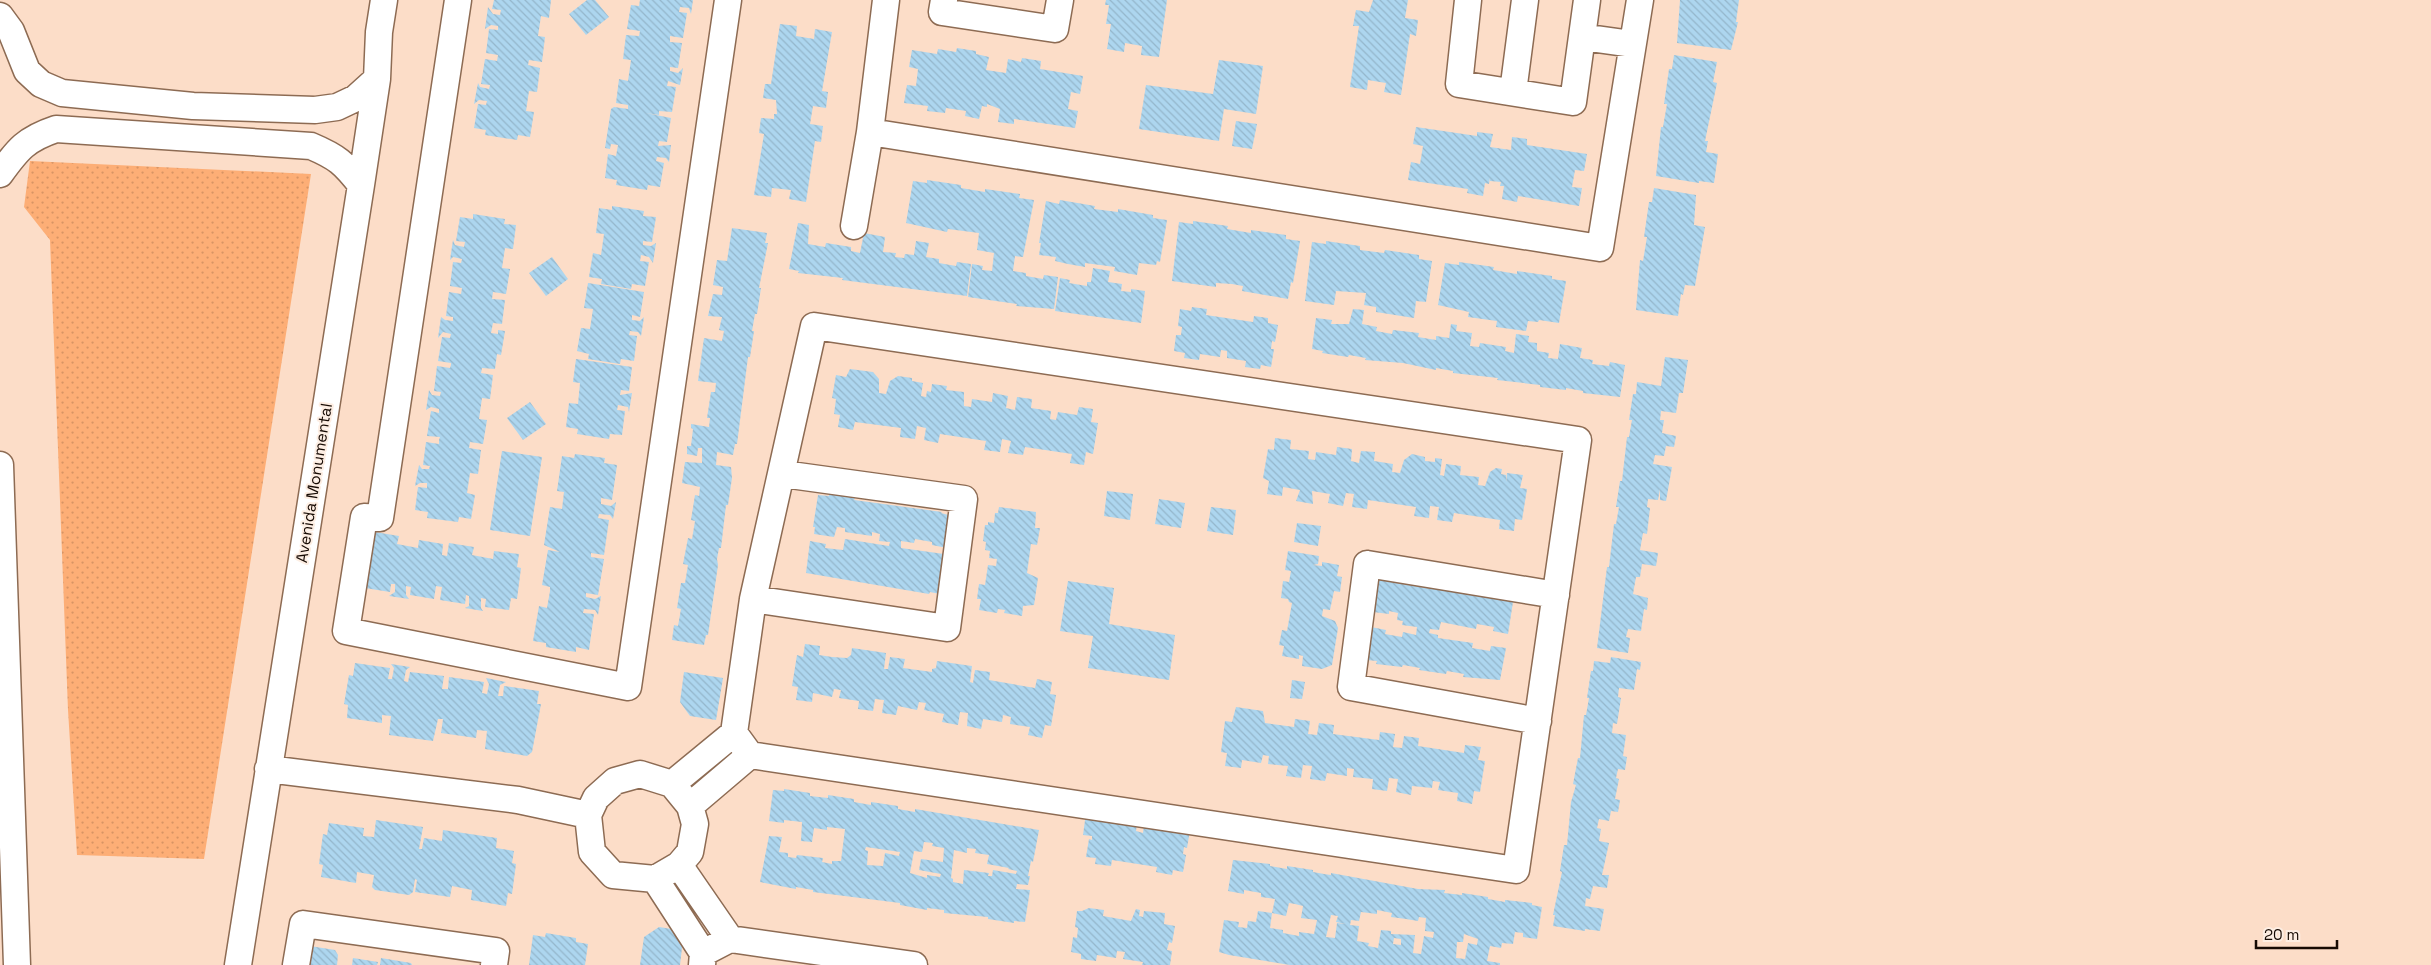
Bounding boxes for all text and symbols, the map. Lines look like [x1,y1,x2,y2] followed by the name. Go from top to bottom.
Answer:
[291,402,337,564] street label: Avenida Monumental
[2256,918,2337,950] scale bar
[2264,925,2299,944] text: 20 m

